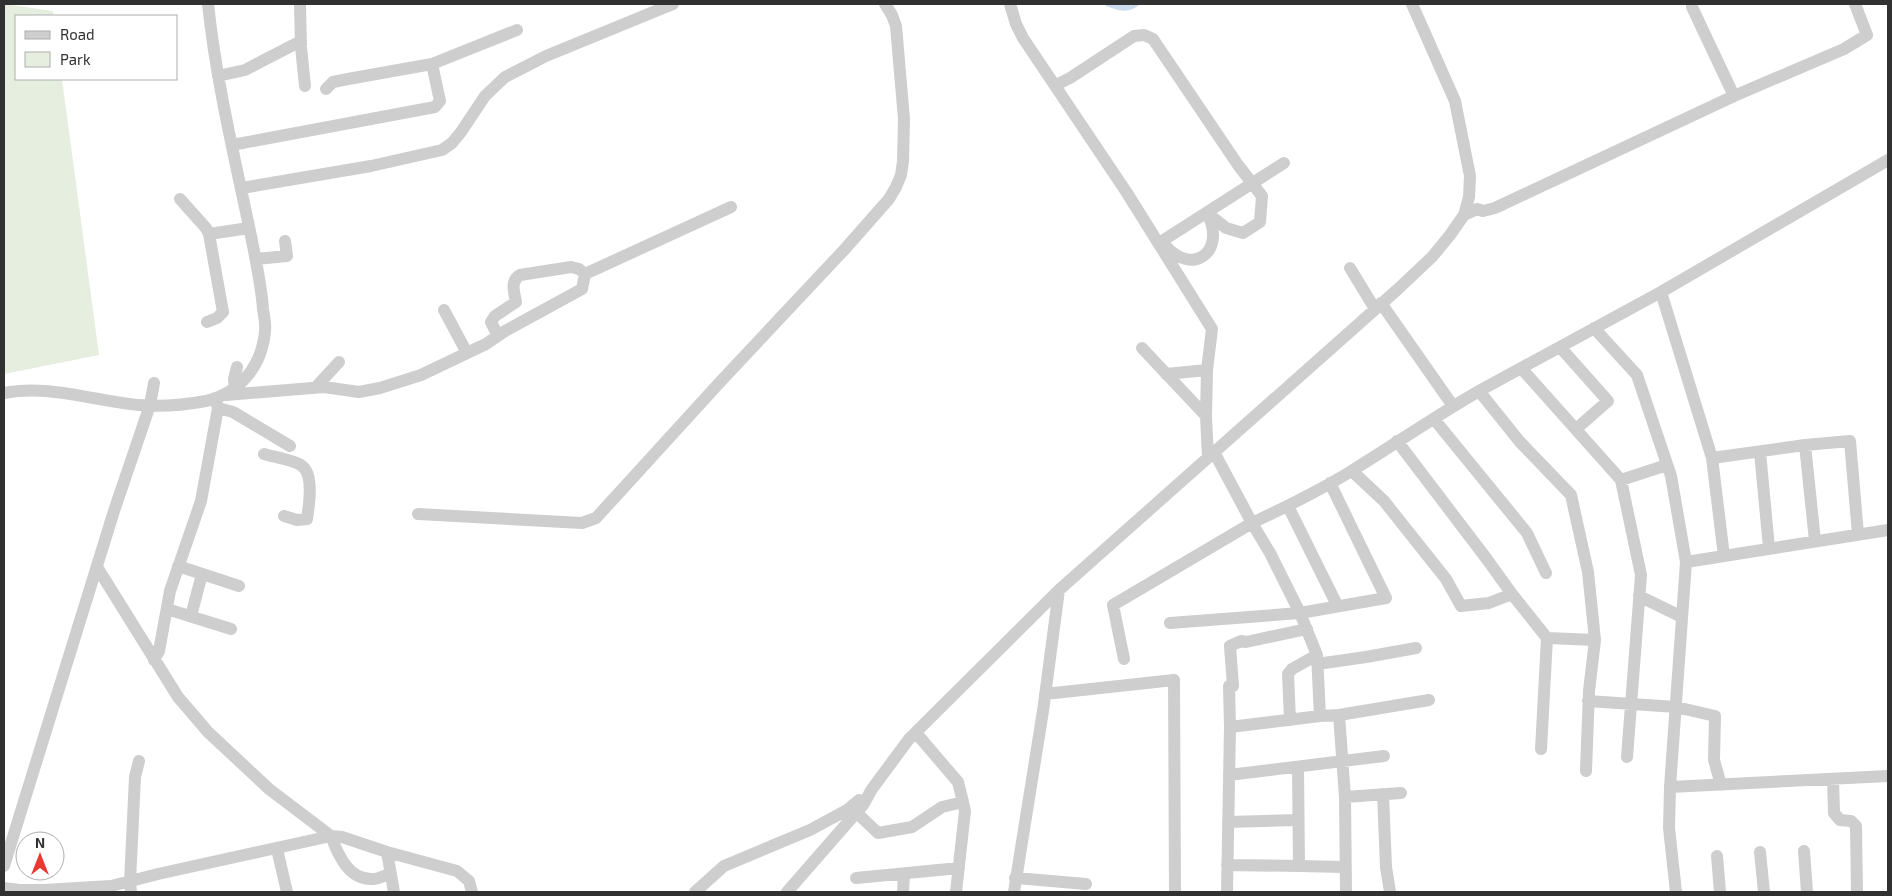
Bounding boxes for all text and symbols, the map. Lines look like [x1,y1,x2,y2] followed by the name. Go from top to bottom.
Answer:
[15,15,178,80] legend
[60,25,95,43] text: Road
[60,50,91,68] text: Park
[15,831,65,881] north arrow
[35,834,45,851] text: N

